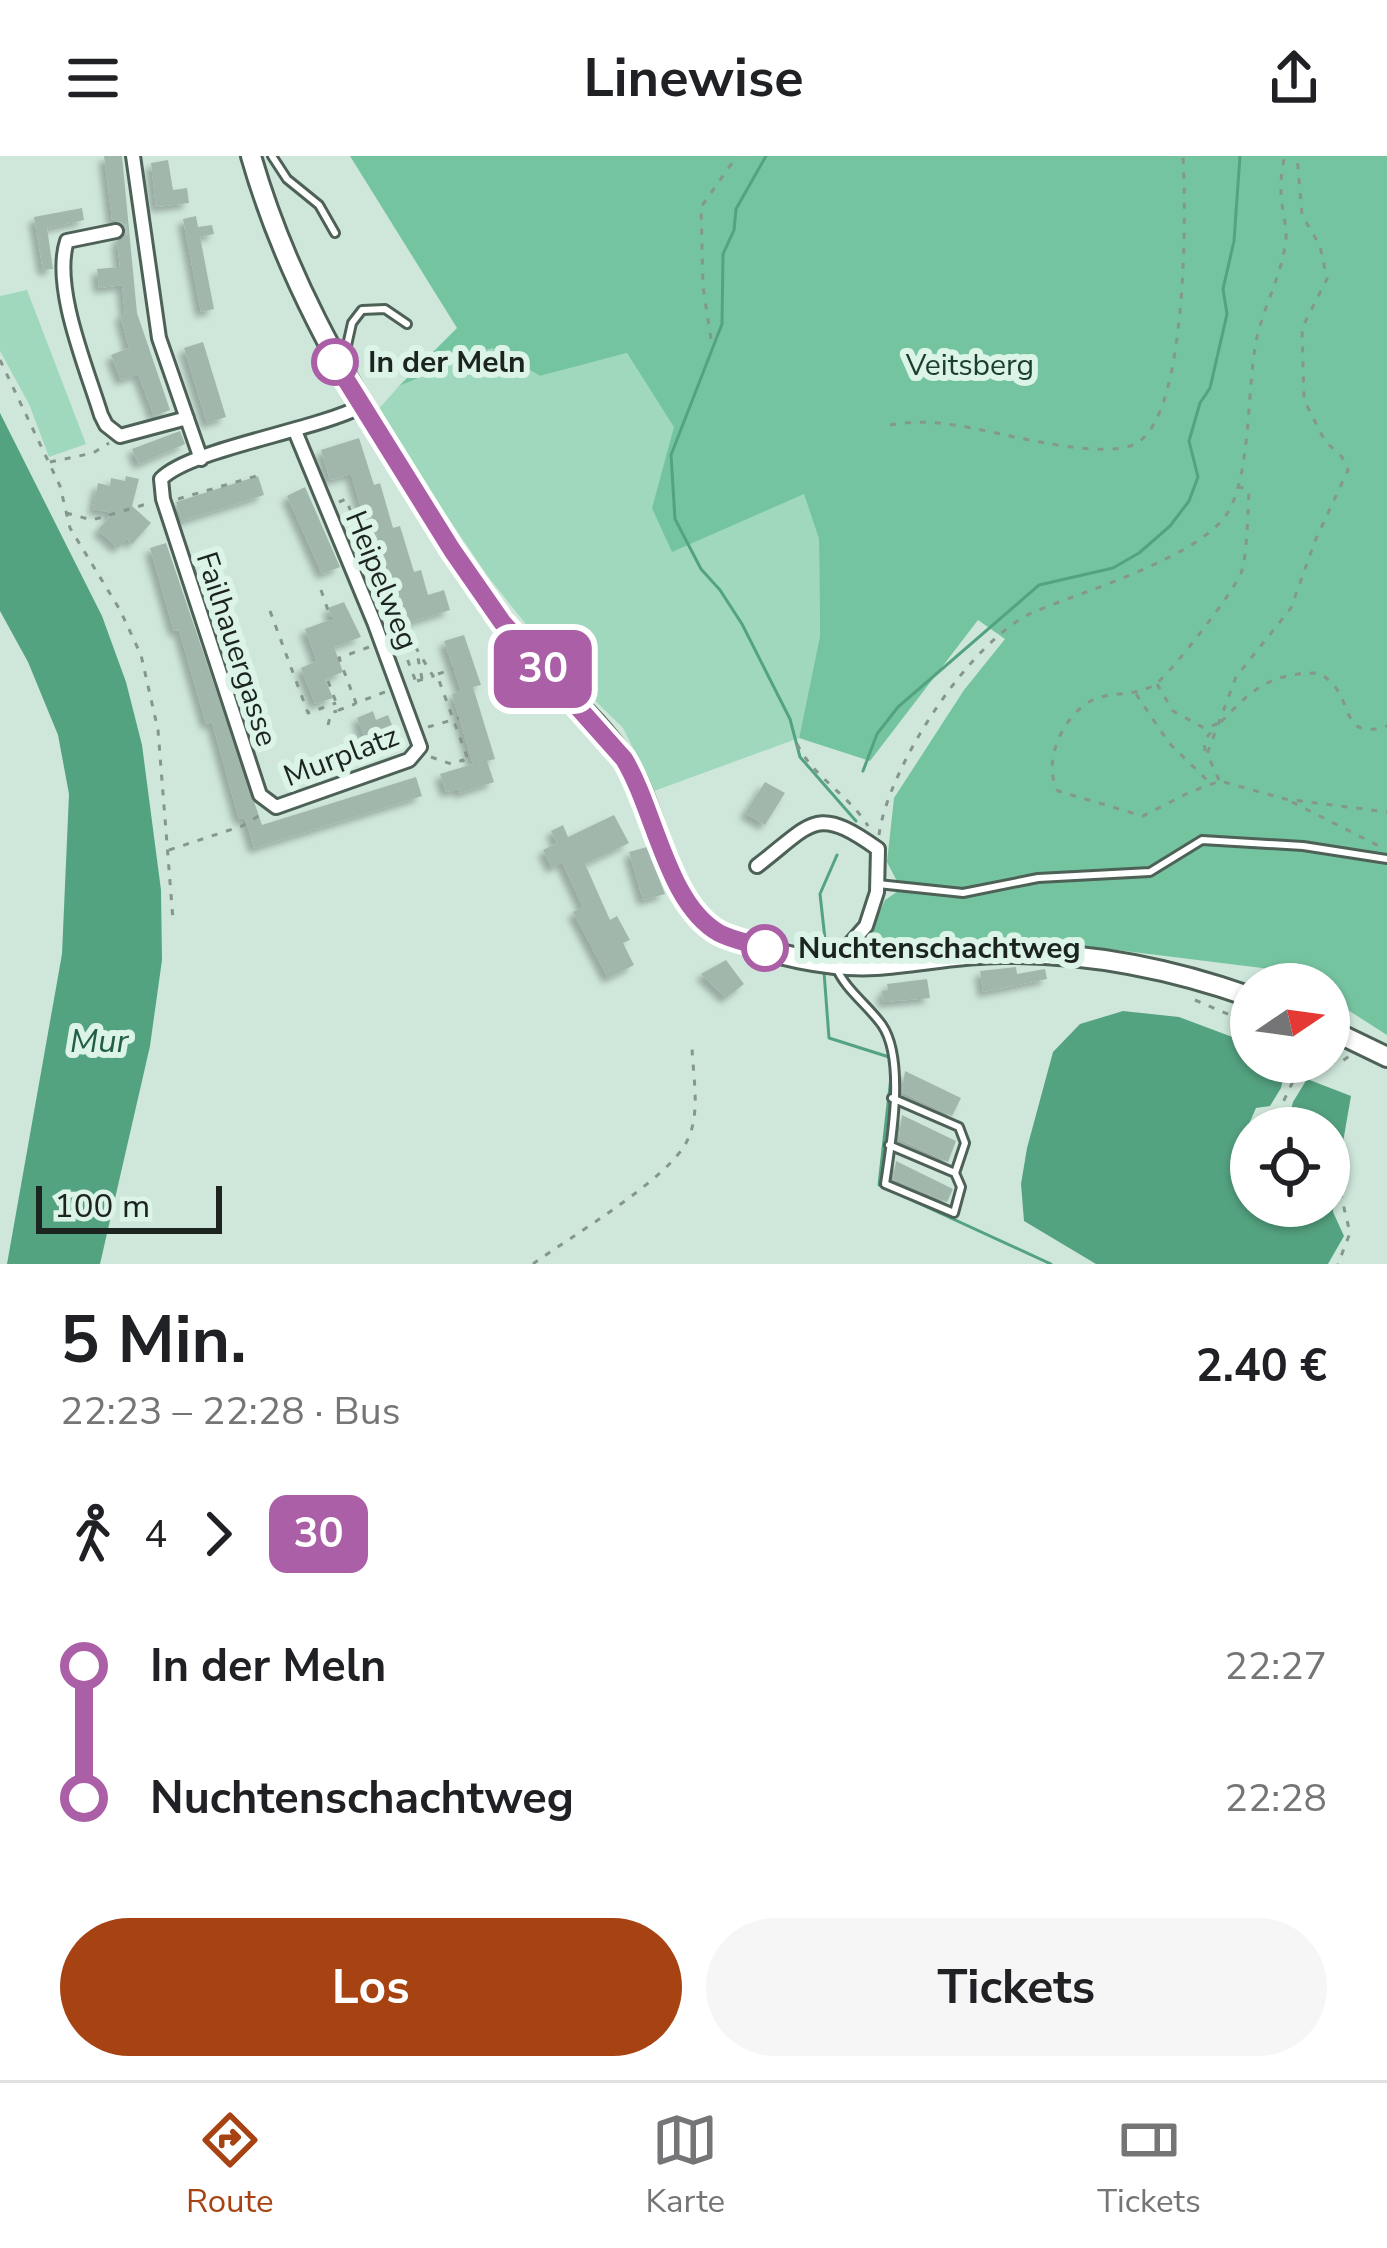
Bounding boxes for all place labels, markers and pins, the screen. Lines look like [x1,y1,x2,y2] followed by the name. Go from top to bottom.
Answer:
[313,340,357,384] marker: In der Meln
[368,342,526,383] place label: In der Meln
[743,926,787,970] marker: Nuchtenschachtweg
[798,928,1081,969] place label: Nuchtenschachtweg

